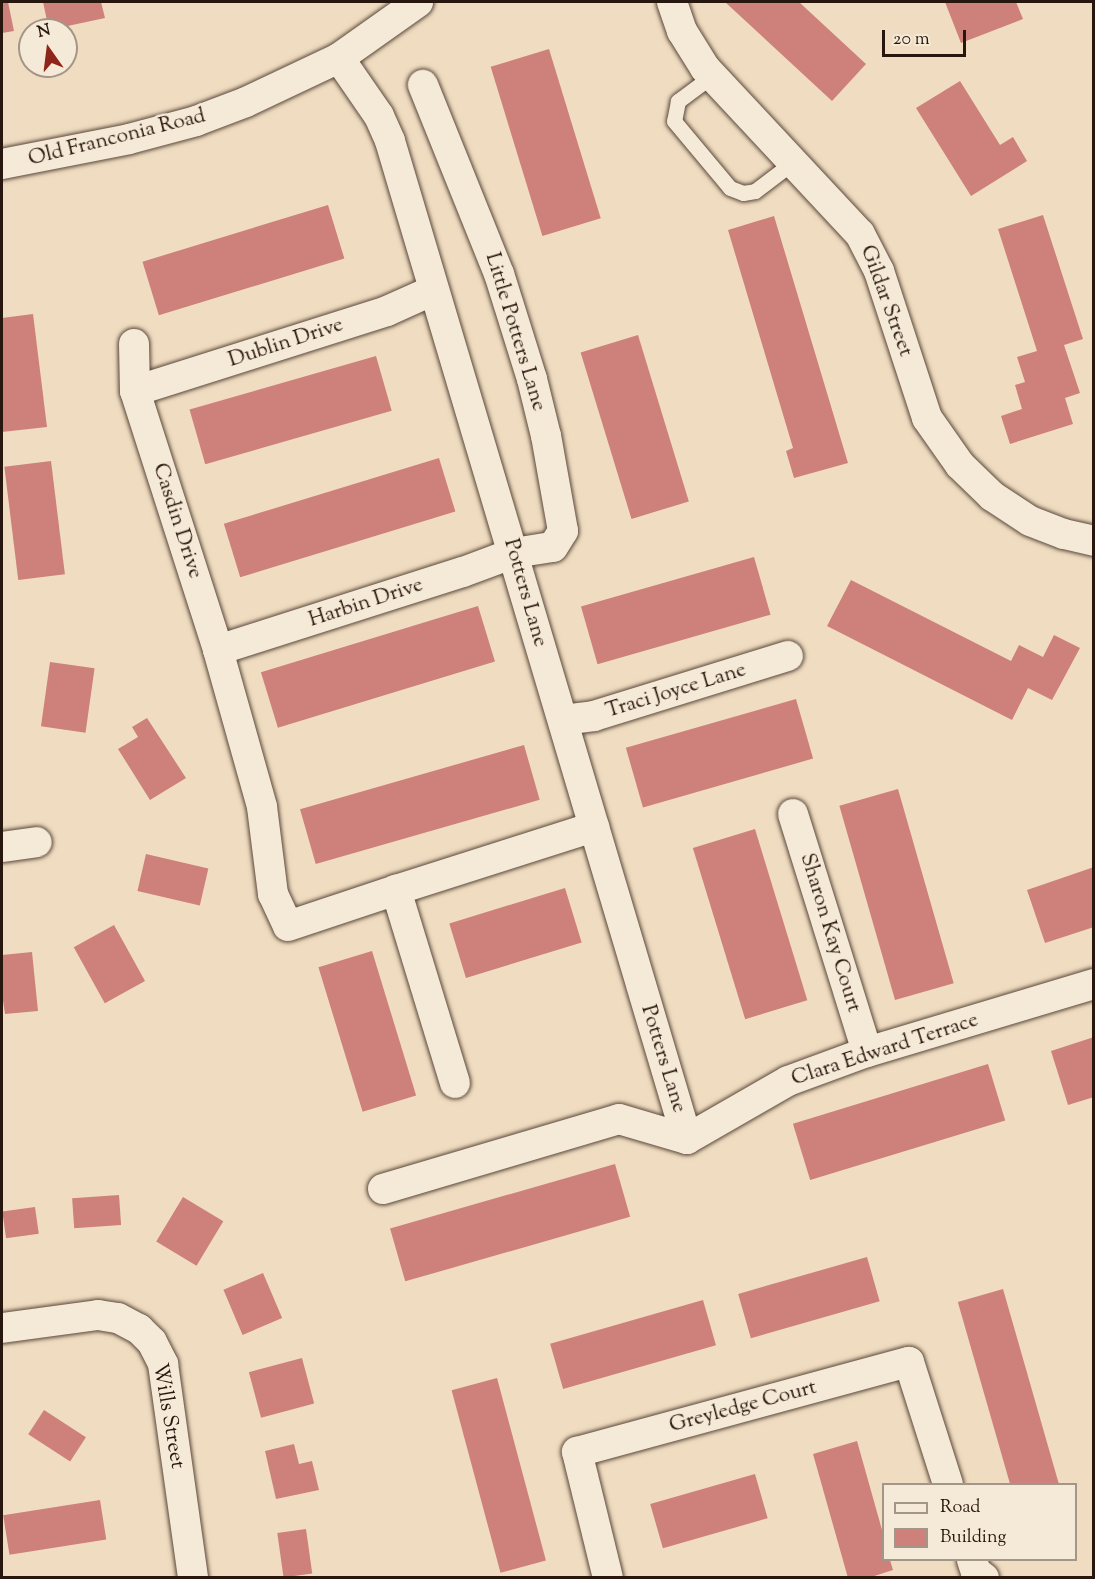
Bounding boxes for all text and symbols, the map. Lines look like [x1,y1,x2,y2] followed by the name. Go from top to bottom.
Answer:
[18,18,78,78] north arrow
[885,18,969,56] scale bar
[35,19,53,45] text: N
[893,27,930,53] text: 20 m
[26,104,208,172] street label: Old Franconia Road
[854,242,918,360] street label: Gildar Street
[479,250,551,414] street label: Little Potters Lane
[225,313,347,373] street label: Dublin Drive
[147,460,207,582] street label: Casdin Drive
[498,536,552,650] street label: Potters Lane
[306,573,426,633] street label: Harbin Drive
[603,658,749,724] street label: Traci Joyce Lane
[794,850,866,1016] street label: Sharon Kay Court
[635,1002,691,1116] street label: Potters Lane
[788,1008,982,1092] street label: Clara Edward Terrace
[146,1361,190,1471] street label: Wills Street
[667,1375,819,1439] street label: Greyledge Court
[882,1483,1077,1561] legend
[940,1495,980,1521] text: Road
[940,1525,1006,1551] text: Building

